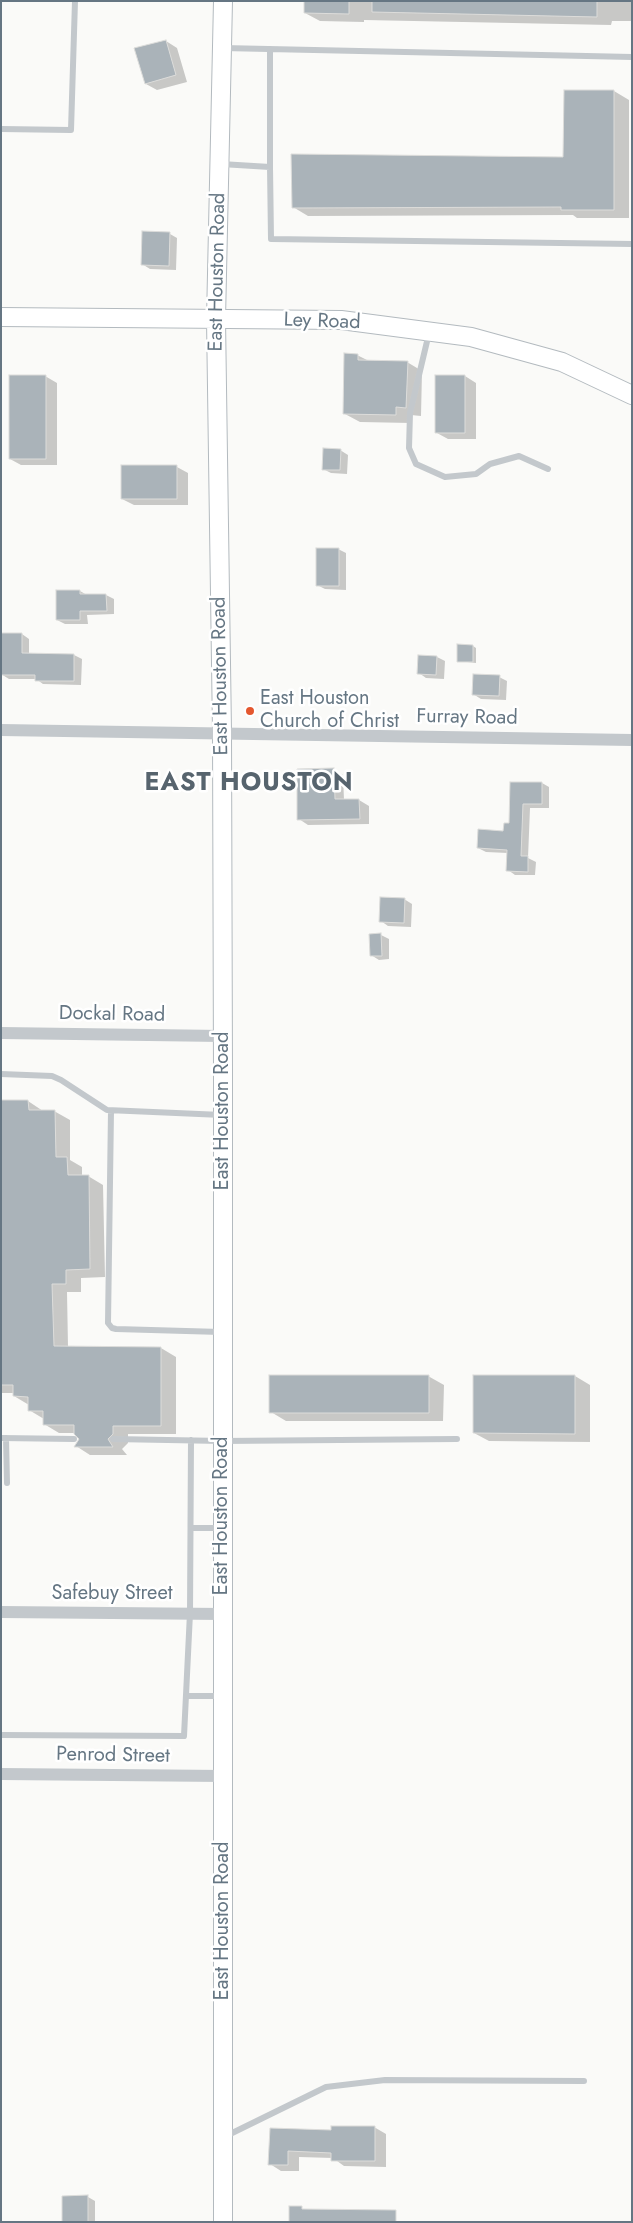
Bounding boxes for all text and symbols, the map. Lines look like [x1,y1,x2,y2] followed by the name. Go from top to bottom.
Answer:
[205,192,231,352] street label: East Houston Road
[283,309,361,335] street label: Ley Road
[208,596,234,756] street label: East Houston Road
[260,687,399,734] place label: East Houston Church of Christ
[244,705,256,717] marker: East Houston Church of Christ
[416,705,518,731] street label: Furray Road
[143,769,355,799] district label: EAST HOUSTON
[59,1002,165,1028] street label: Dockal Road
[211,1032,235,1190] street label: East Houston Road
[210,1437,234,1595] street label: East Houston Road
[51,1582,173,1606] street label: Safebuy Street
[56,1743,170,1769] street label: Penrod Street
[211,1842,235,2000] street label: East Houston Road

